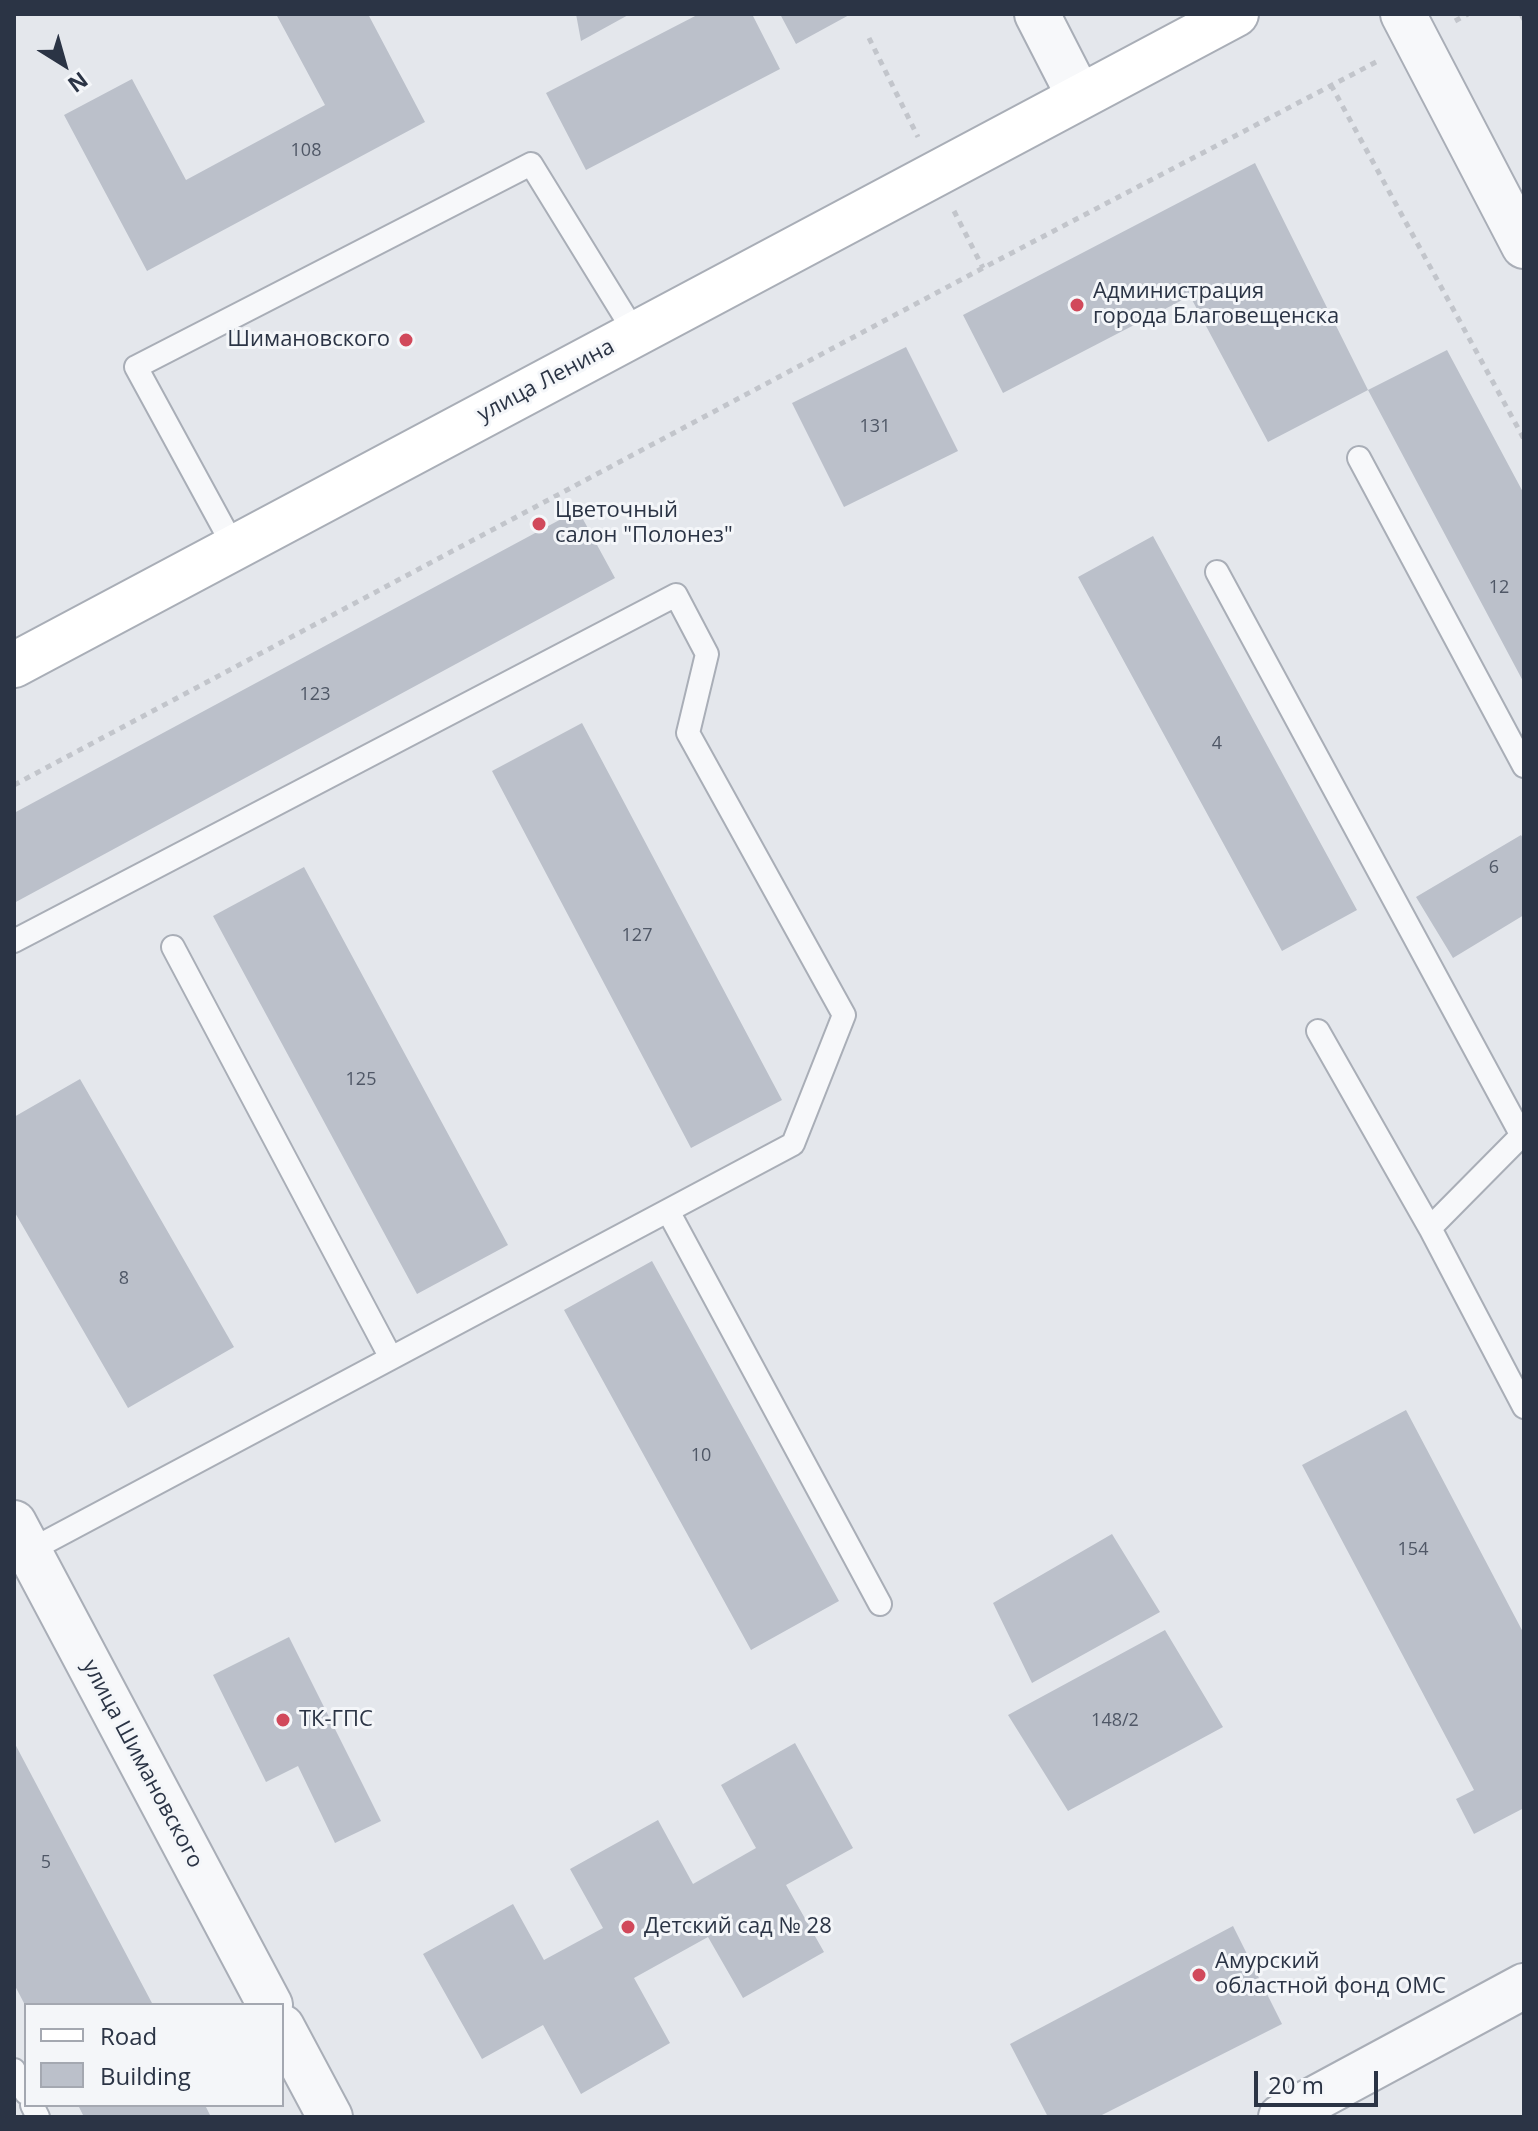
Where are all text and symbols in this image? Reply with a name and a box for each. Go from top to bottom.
north arrow [24,24,104,104]
text: N [62,66,95,101]
house number: 108 [291,140,321,162]
place label: Администрация города Благовещенска [1093,279,1339,330]
marker: Администрация города Благовещенска [1068,296,1086,314]
place label: Шимановского [227,327,390,353]
marker: Шимановского [397,331,415,349]
street label: улица Ленина [473,334,619,428]
house number: 131 [860,416,890,438]
place label: Цветочный салон "Полонез" [555,498,733,550]
marker: Цветочный салон "Полонез" [530,515,548,533]
house number: 12 [1489,577,1509,599]
house number: 123 [300,684,330,706]
house number: 4 [1212,733,1222,755]
house number: 6 [1489,857,1499,879]
house number: 127 [622,925,652,947]
house number: 125 [346,1069,376,1091]
house number: 8 [119,1268,129,1290]
house number: 10 [691,1445,711,1467]
house number: 154 [1398,1539,1428,1561]
street label: улица Шимановского [76,1655,208,1873]
place label: ТК-ГПС [299,1707,373,1733]
house number: 148/2 [1091,1710,1139,1732]
marker: ТК-ГПС [274,1711,292,1729]
house number: 5 [41,1852,51,1874]
place label: Детский сад № 28 [644,1914,832,1940]
marker: Детский сад № 28 [619,1918,637,1936]
place label: Амурский областной фонд ОМС [1215,1949,1446,2000]
marker: Амурский областной фонд ОМС [1190,1966,1208,1984]
legend [24,2003,284,2107]
text: Road [100,2019,157,2052]
scale bar [1258,2055,1382,2105]
text: Building [100,2059,191,2092]
text: 20 m [1268,2068,1324,2101]

